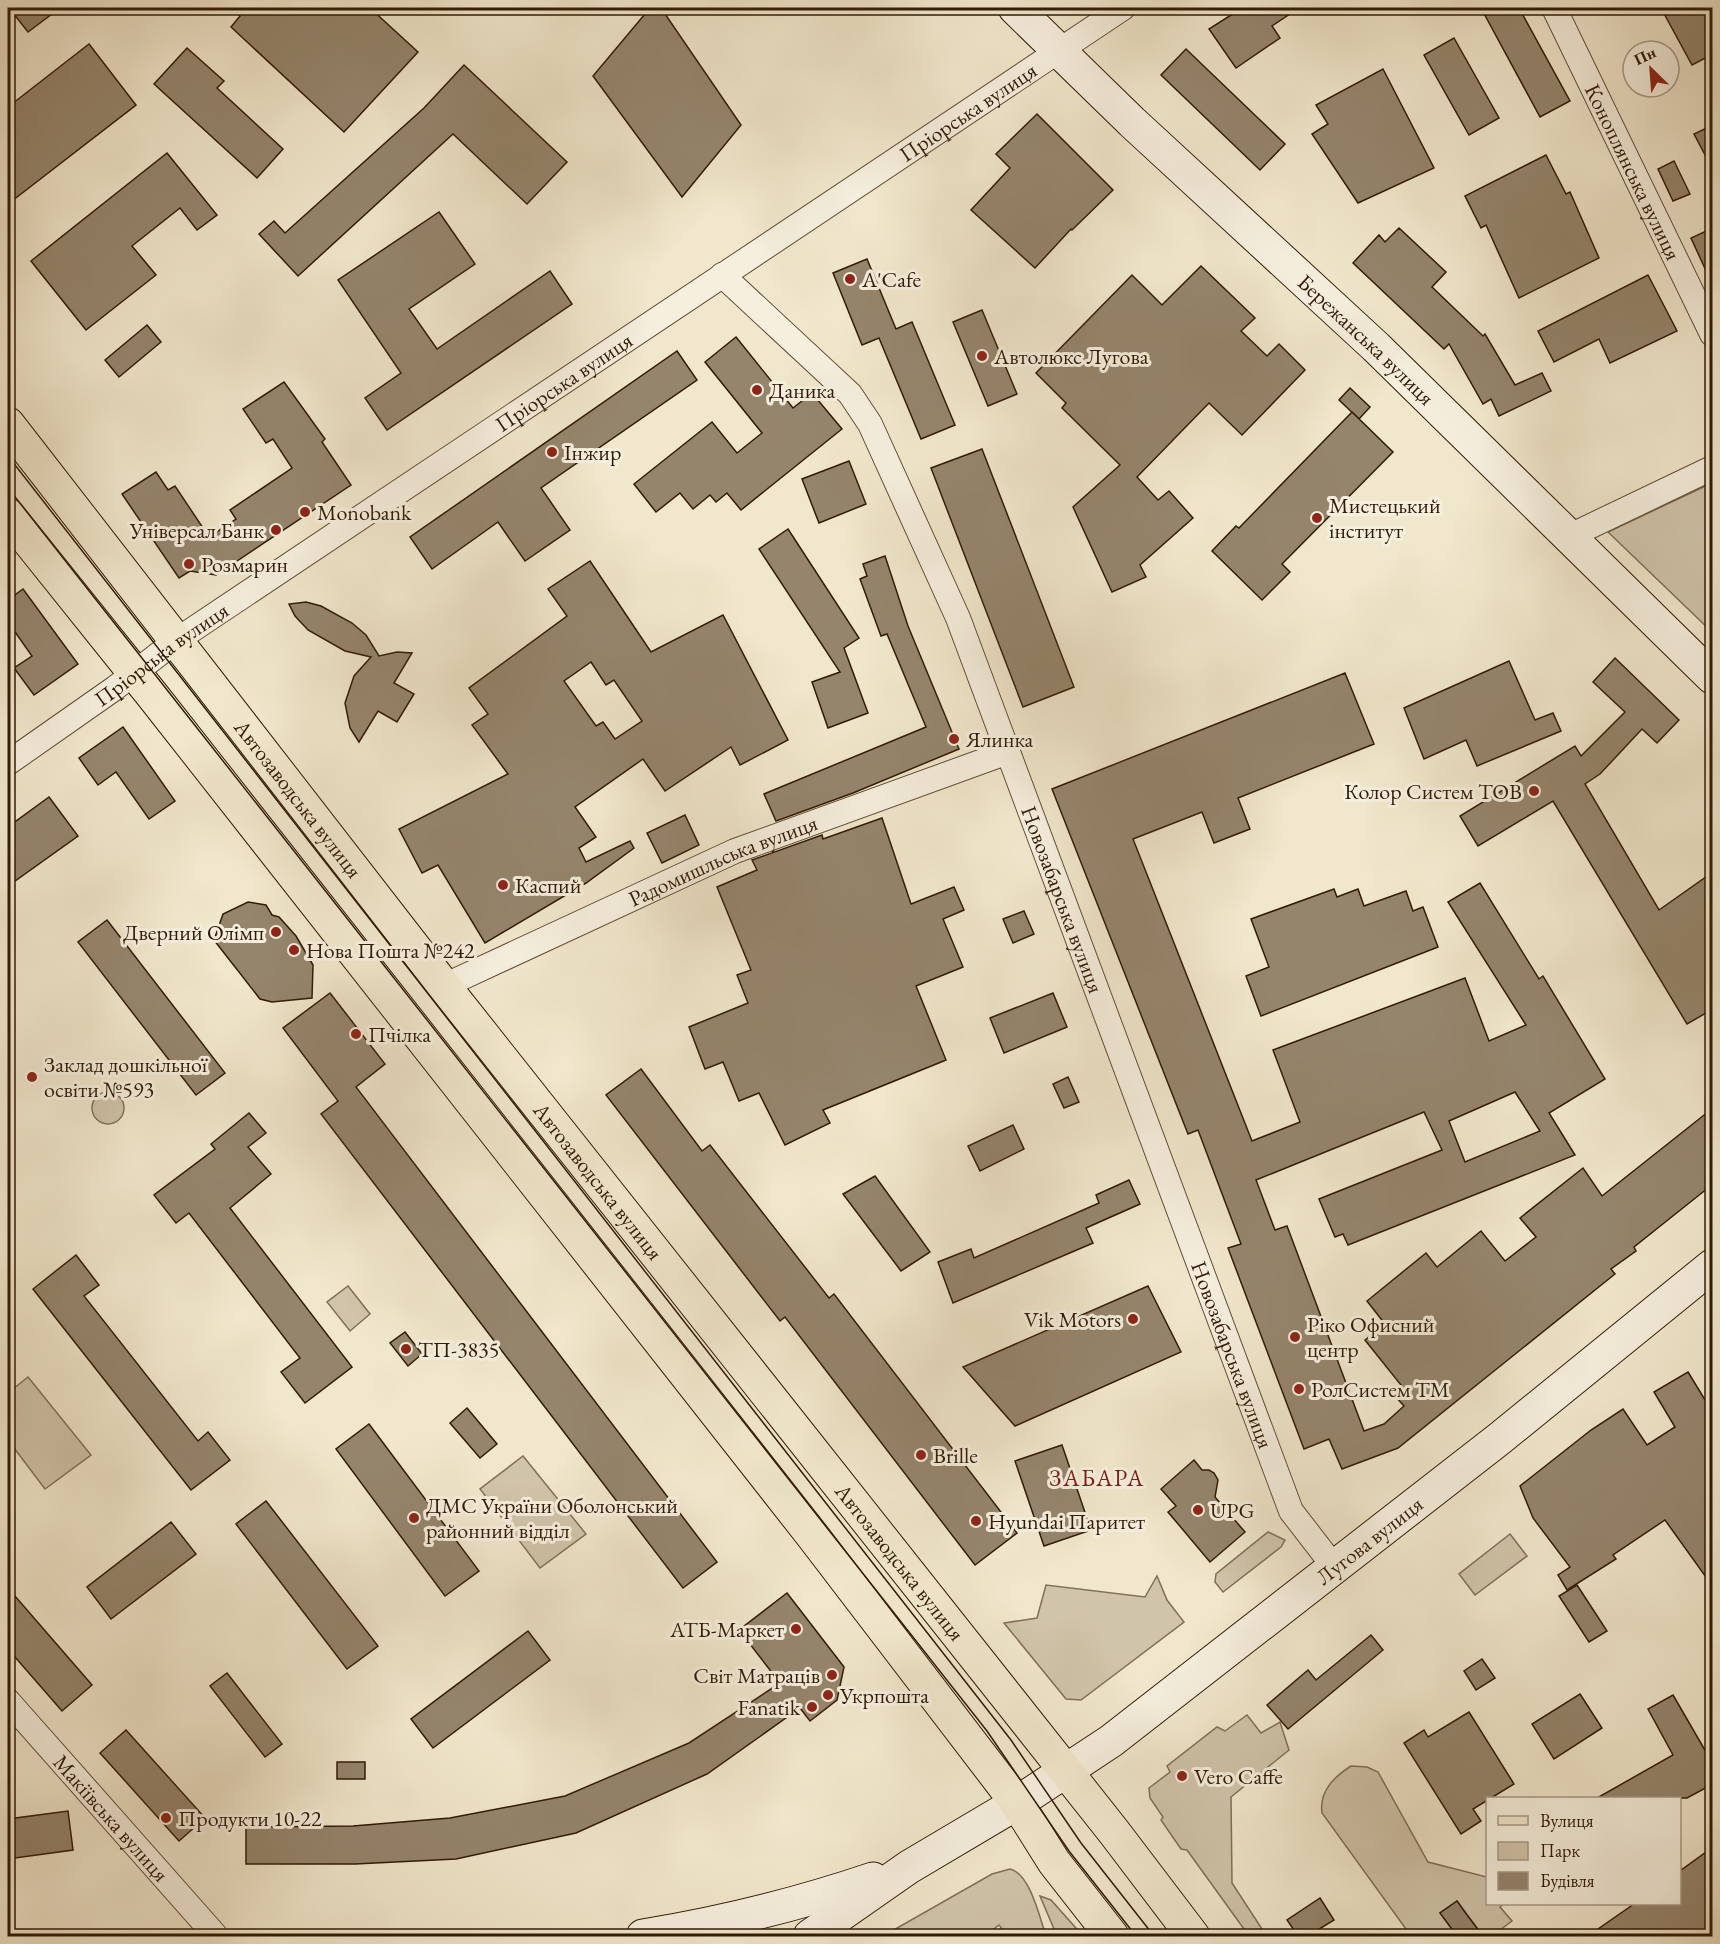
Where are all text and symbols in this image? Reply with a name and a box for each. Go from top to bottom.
north arrow [1621,39,1681,99]
text: Пн [1631,42,1659,70]
street label: Пріорська вулиця [894,56,1042,168]
street label: Коноплянська вулиця [1578,79,1688,265]
place label: A'Cafe [861,265,921,294]
street label: Бережанська вулиця [1291,268,1441,412]
marker: A'Cafe [843,272,857,286]
street label: Пріорська вулиця [490,326,638,438]
place label: Автолюкс Лугова [993,342,1149,371]
marker: Автолюкс Лугова [975,349,989,363]
place label: Даника [769,376,836,405]
marker: Даника [750,383,764,397]
place label: Інжир [564,438,621,467]
marker: Інжир [545,445,559,459]
place label: Мистецький інститут [1329,491,1441,545]
place label: Monobank [317,498,412,527]
marker: Monobank [298,505,312,519]
marker: Мистецький інститут [1310,511,1324,525]
place label: Універсал Банк [129,516,264,545]
marker: Універсал Банк [269,523,283,537]
place label: Розмарин [201,550,288,579]
marker: Розмарин [182,557,196,571]
street label: Пріорська вулиця [89,596,234,713]
street label: Автозаводська вулиця [227,713,369,884]
place label: Ялинка [965,725,1034,754]
marker: Ялинка [947,732,961,746]
place label: Колор Систем ТОВ [1344,777,1522,806]
marker: Колор Систем ТОВ [1527,784,1541,798]
street label: Новозабарська вулиця [1014,802,1111,997]
street label: Радомишльська вулиця [624,808,822,913]
place label: Каспий [515,871,582,900]
marker: Каспий [496,878,510,892]
place label: Дверний Олімп [123,918,264,947]
marker: Дверний Олімп [269,925,283,939]
place label: Нова Пошта №242 [306,936,475,965]
marker: Нова Пошта №242 [287,943,301,957]
place label: Пчілка [368,1020,431,1049]
marker: Пчілка [349,1027,363,1041]
place label: Заклад дошкільної освіти №593 [44,1050,208,1104]
marker: Заклад дошкільної освіти №593 [25,1070,39,1084]
street label: Автозаводська вулиця [526,1096,669,1266]
street label: Новозабарська вулиця [1184,1257,1280,1453]
place label: Vik Motors [1024,1305,1121,1334]
place label: Ріко Офисний центр [1307,1310,1435,1364]
marker: Vik Motors [1126,1312,1140,1326]
marker: Ріко Офисний центр [1288,1330,1302,1344]
place label: ТП-3835 [418,1335,499,1364]
marker: ТП-3835 [399,1342,413,1356]
place label: РолСистем ТМ [1311,1375,1450,1404]
marker: РолСистем ТМ [1292,1382,1306,1396]
place label: Brille [933,1441,978,1470]
marker: Brille [914,1448,928,1462]
district label: ЗАБАРА [1049,1462,1145,1493]
street label: Автозаводська вулиця [828,1477,971,1647]
street label: Лугова вулиця [1310,1490,1429,1591]
place label: ДМС України Оболонський районний відділ [426,1491,678,1545]
place label: UPG [1210,1496,1254,1525]
marker: UPG [1191,1503,1205,1517]
place label: Hyundai Паритет [988,1507,1145,1536]
marker: ДМС України Оболонський районний відділ [407,1511,421,1525]
marker: Hyundai Паритет [969,1514,983,1528]
place label: АТБ-Маркет [669,1615,784,1644]
marker: АТБ-Маркет [789,1622,803,1636]
place label: Світ Матраців [693,1661,820,1690]
marker: Світ Матраців [825,1668,839,1682]
place label: Укрпошта [839,1681,929,1710]
marker: Укрпошта [821,1688,835,1702]
place label: Fanatik [738,1693,801,1722]
marker: Fanatik [805,1700,819,1714]
street label: Макіївська вулиця [47,1748,175,1888]
place label: Vero Caffe [1194,1762,1283,1791]
marker: Vero Caffe [1175,1769,1189,1783]
legend [1486,1797,1681,1905]
place label: Продукти 10-22 [178,1804,322,1833]
text: Вулиця [1540,1809,1593,1832]
marker: Продукти 10-22 [159,1811,173,1825]
text: Парк [1540,1839,1580,1862]
text: Будівля [1540,1869,1595,1892]

